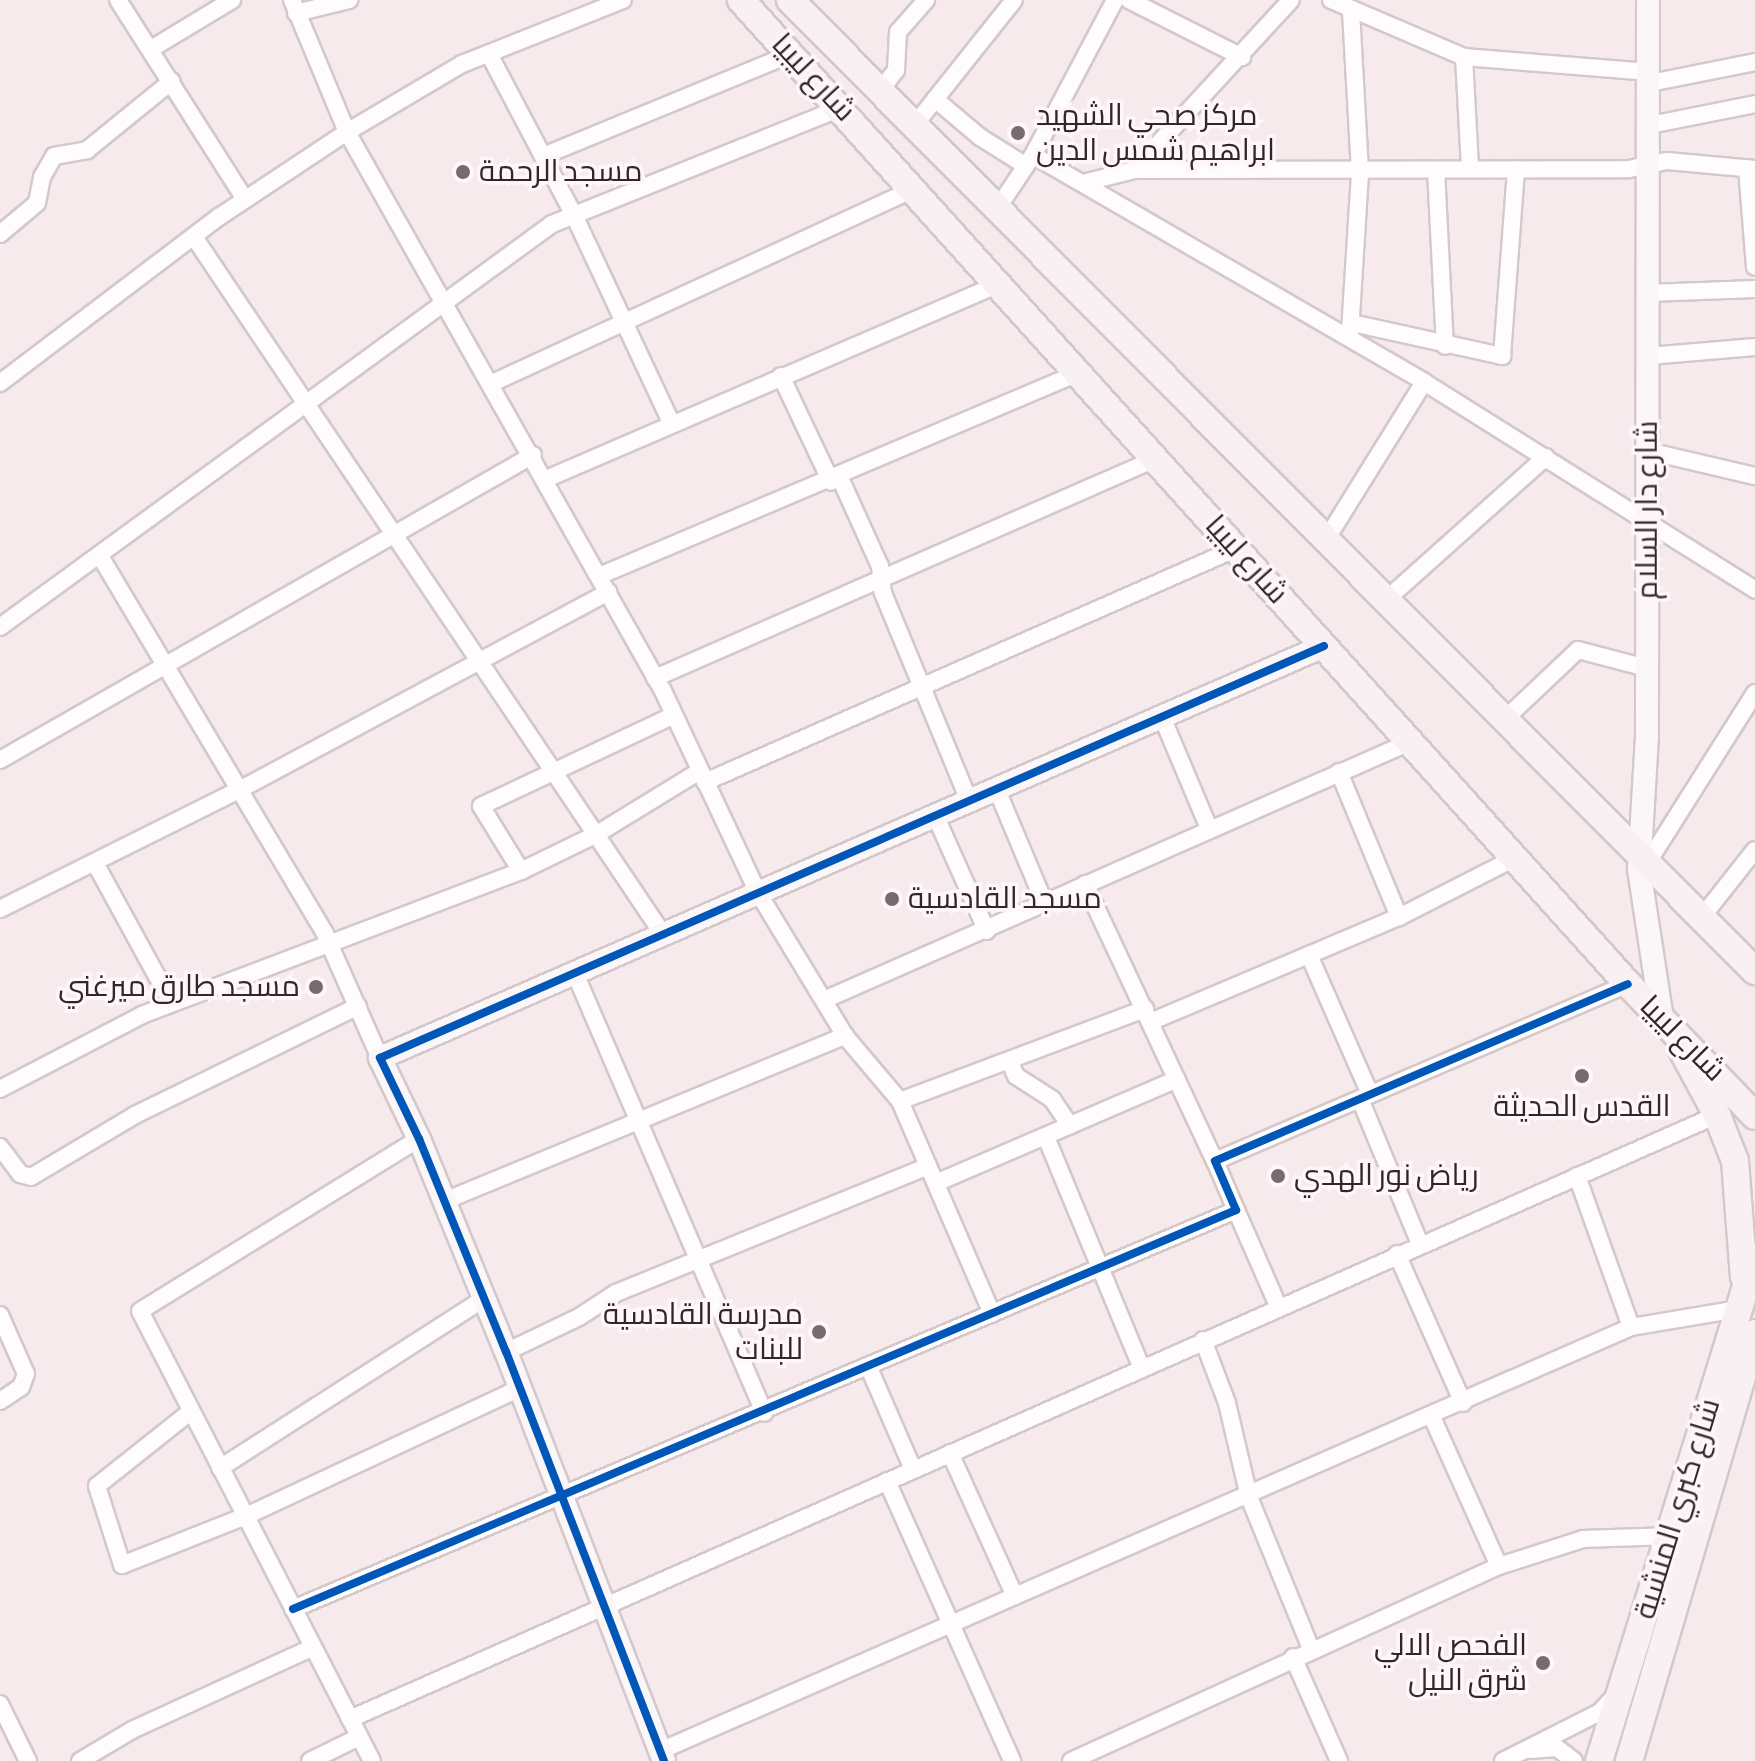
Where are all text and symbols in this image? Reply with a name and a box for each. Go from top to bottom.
street label: شارع ليبيا [764,27,862,129]
place label: مركز صحي الشهيد ابراهيم شمس الدين [1036,98,1275,168]
marker: مركز صحي الشهيد ابراهيم شمس الدين [1007,122,1029,144]
place label: مسجد الرحمة [479,154,643,190]
marker: مسجد الرحمة [454,163,472,181]
street label: شارع دار السلام [1630,420,1666,600]
street label: شارع ليبيا [1197,508,1295,612]
place label: مسجد القادسية [908,881,1102,917]
marker: مسجد القادسية [883,890,901,908]
place label: مسجد طارق ميرغني [58,969,300,1005]
marker: مسجد طارق ميرغني [307,978,325,996]
street label: شارع ليبيا [1632,989,1732,1089]
marker: القدس الحديثة [1573,1067,1591,1085]
place label: القدس الحديثة [1493,1089,1671,1125]
place label: رياض نور الهدي [1294,1158,1479,1194]
marker: رياض نور الهدي [1269,1167,1287,1185]
place label: مدرسة القادسية للبنات [603,1297,803,1368]
marker: مدرسة القادسية للبنات [810,1323,828,1341]
street label: شارع كبري المنشية [1627,1395,1729,1623]
place label: الفحص الالي شرق النيل [1374,1628,1527,1698]
marker: الفحص الالي شرق النيل [1534,1654,1552,1672]

